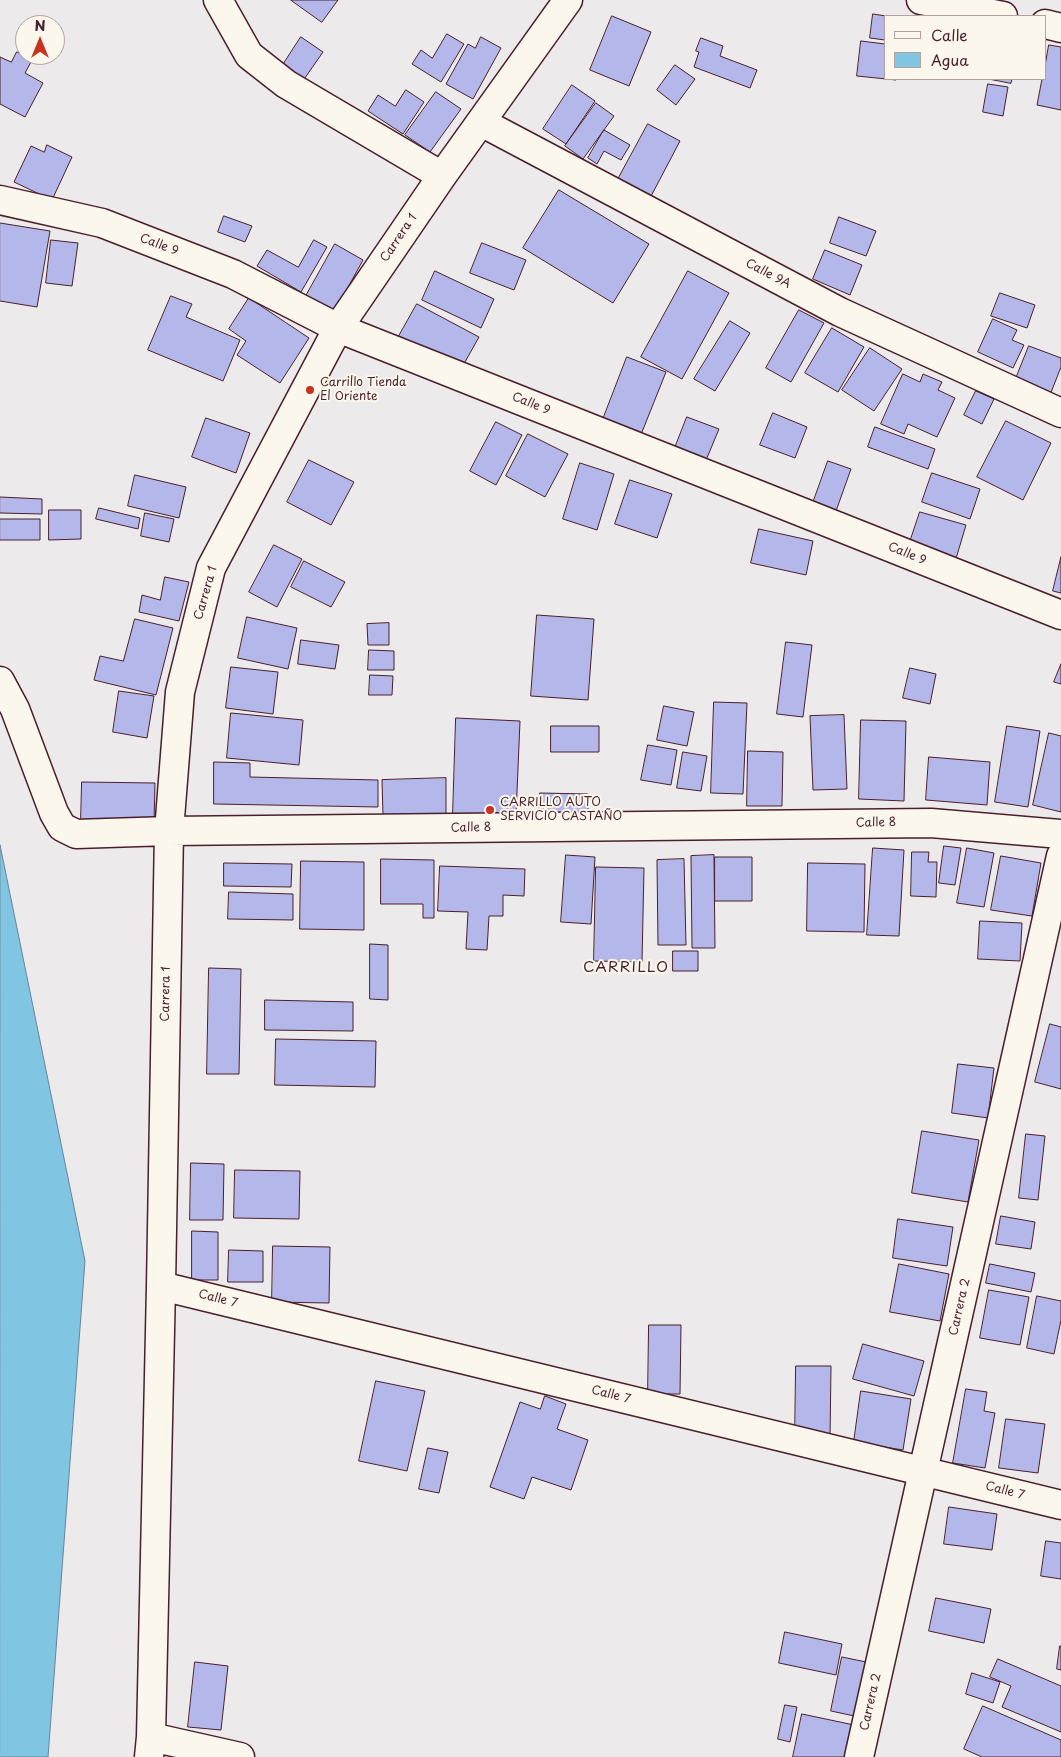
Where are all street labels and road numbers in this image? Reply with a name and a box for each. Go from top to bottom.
street label: Carrera 1 [378,211,420,265]
street label: Calle 9 [138,231,180,259]
street label: Calle 9A [743,256,793,292]
street label: Calle 9 [510,390,552,418]
street label: Calle 9 [886,540,928,568]
street label: Carrera 1 [191,564,221,622]
street label: Calle 8 [856,815,896,831]
street label: Calle 8 [451,820,491,836]
street label: Carrera 1 [158,966,174,1022]
street label: Carrera 2 [946,1277,974,1337]
street label: Calle 7 [197,1287,239,1311]
street label: Calle 7 [590,1383,632,1407]
street label: Calle 7 [984,1479,1026,1503]
street label: Carrera 2 [857,1672,885,1732]

